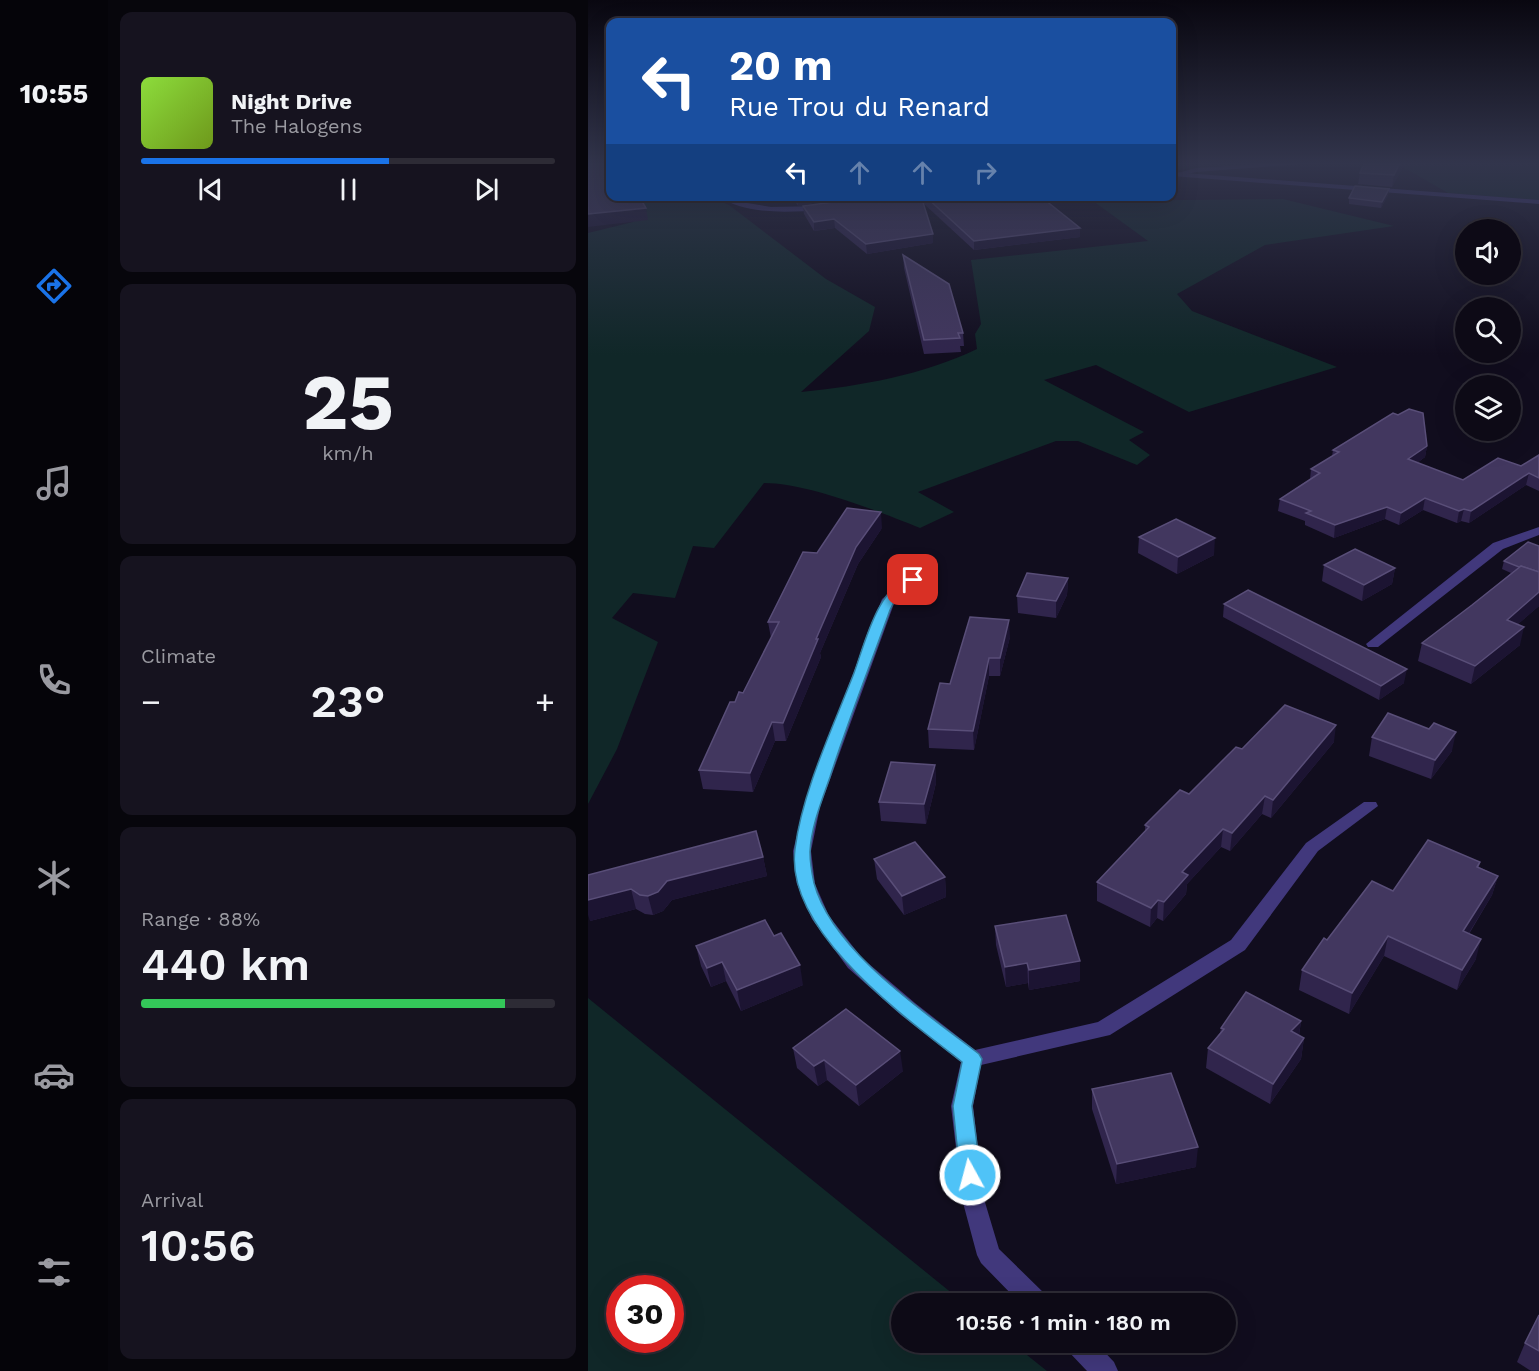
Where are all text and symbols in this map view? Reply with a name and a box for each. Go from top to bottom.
text: 20 m [729,41,833,90]
icon: left [630,42,708,120]
text: 10:55 [20,78,88,110]
text: Night Drive [231,89,352,114]
text: Rue Trou du Renard [729,91,990,123]
text: The Halogens [231,114,363,138]
icon: left [780,156,813,189]
icon: ahead [843,156,876,189]
icon: ahead [906,156,939,189]
icon: right [969,156,1002,189]
icon: previous [194,173,227,206]
icon: pause [332,173,365,206]
icon: next [470,173,503,206]
map controls [1455,219,1521,441]
button: sound [1455,219,1521,285]
icon: directions [33,265,75,307]
button: search [1455,297,1521,363]
text: 25 [302,356,394,448]
button: layers [1455,375,1521,441]
text: km/h [322,441,374,465]
icon: music [33,462,75,504]
pin [887,554,938,605]
icon: arrive [896,563,929,596]
text: Climate [141,644,216,668]
icon: phone [33,659,75,701]
text: 23° [311,675,385,728]
text: − [141,682,161,721]
text: + [535,682,555,721]
icon: climate [33,857,75,899]
text: Range · 88% [141,907,260,931]
text: 440 km [141,938,310,991]
icon: car [33,1054,75,1096]
position arrow [938,1143,1002,1207]
text: Arrival [141,1188,203,1212]
text: 10:56 [141,1219,256,1272]
icon: filters [33,1251,75,1293]
speed limit sign: 30 [606,1275,684,1353]
text: 10:56 · 1 min · 180 m [956,1310,1171,1335]

